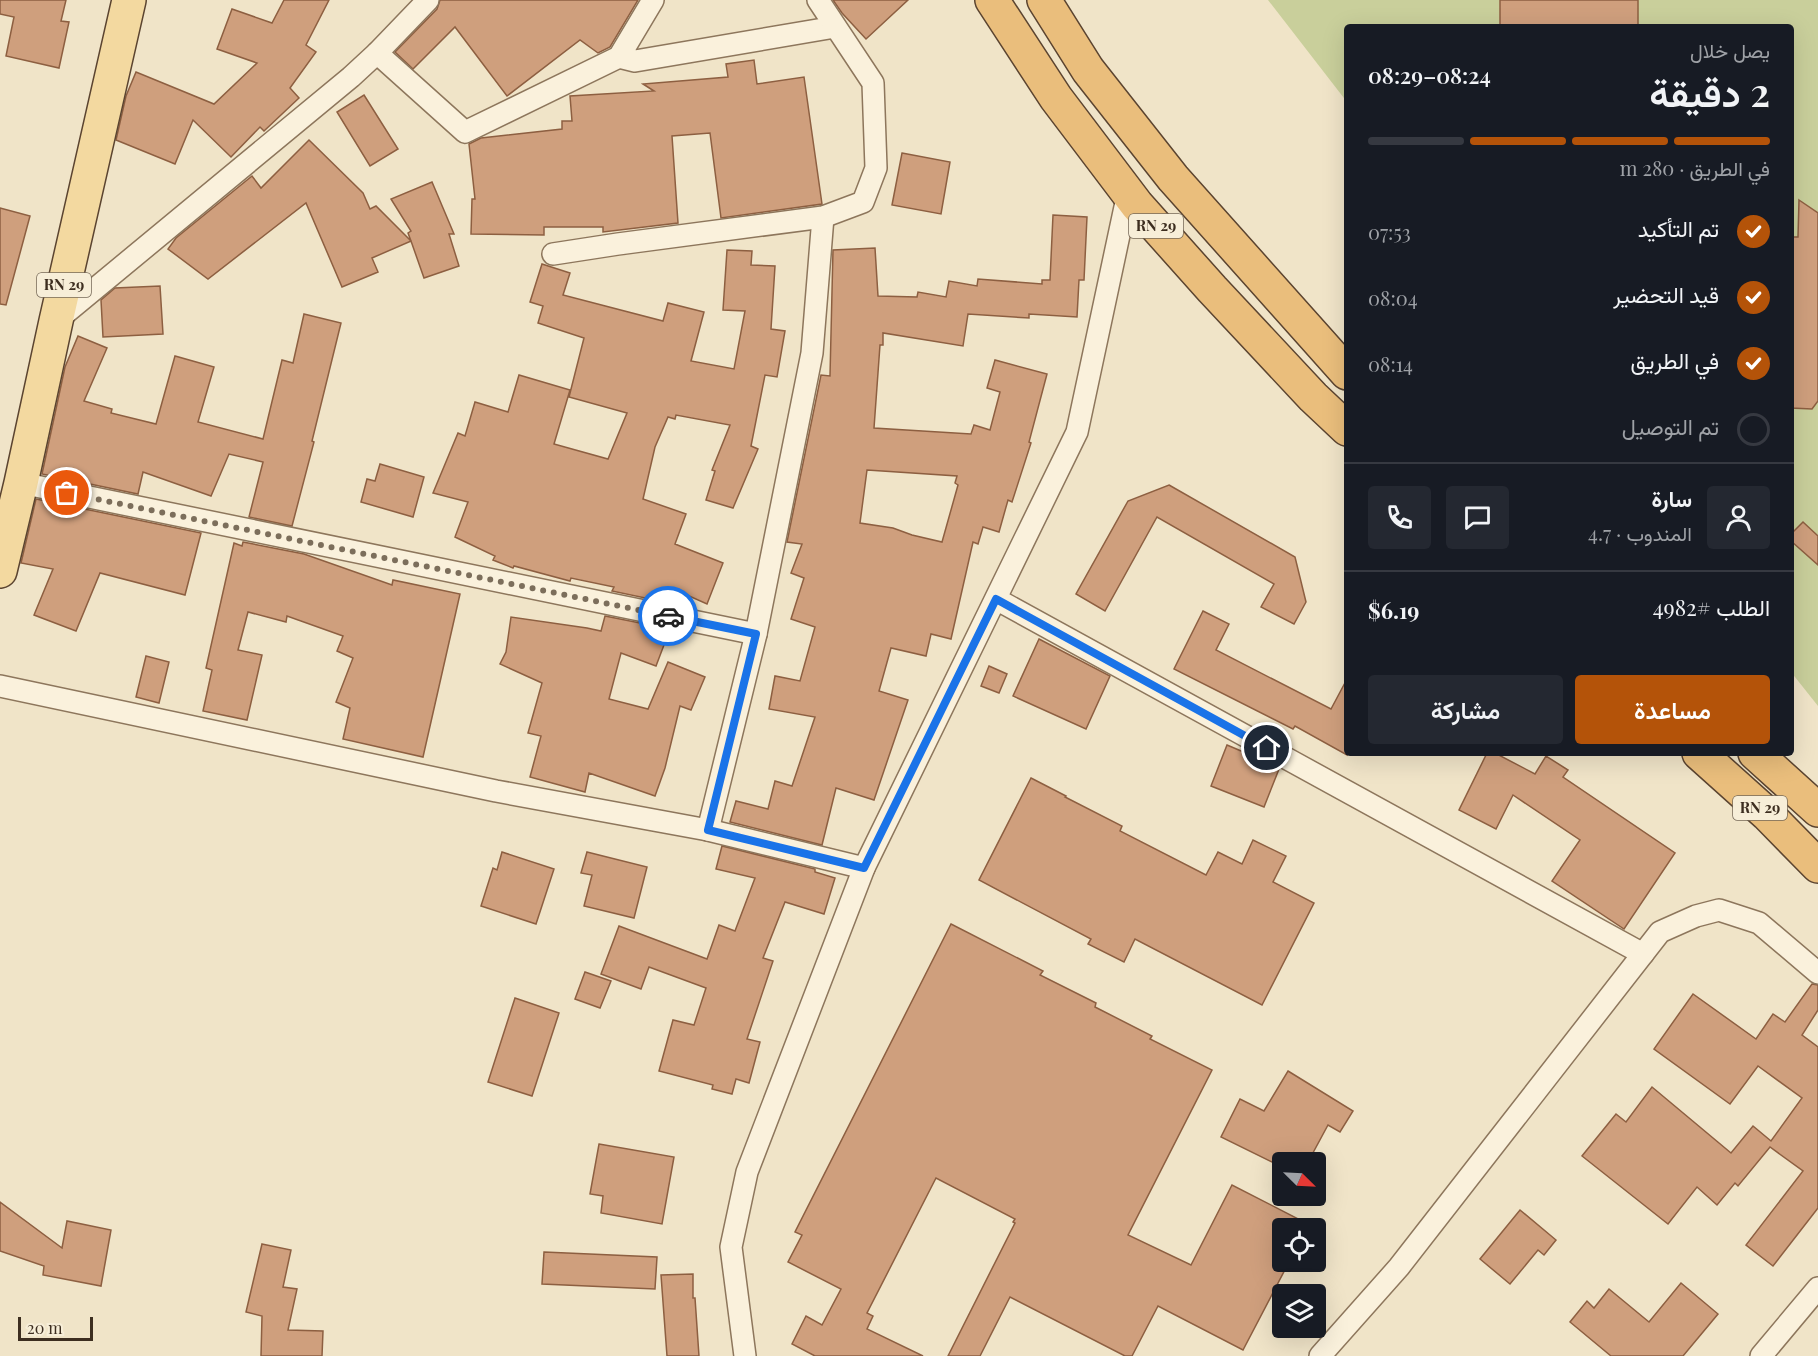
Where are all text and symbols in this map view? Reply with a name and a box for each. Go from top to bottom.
text: يصل خلال [1690,36,1770,63]
text: 08:24–08:29 [1368,60,1491,90]
text: 2 دقيقة [1649,65,1770,117]
text: في الطريق · 280 m [1620,154,1770,181]
text: تم التأكيد [1638,213,1719,243]
road number: RN 29 [1129,214,1183,238]
icon: check [1737,215,1770,248]
text: 07:53 [1368,218,1411,245]
road number: RN 29 [37,273,91,297]
text: قيد التحضير [1613,279,1719,309]
icon: check [1737,281,1770,314]
text: 08:04 [1368,284,1418,311]
text: في الطريق [1631,345,1719,375]
icon: check [1737,347,1770,380]
text: 08:14 [1368,350,1413,377]
text: تم التوصيل [1622,411,1719,441]
pin [41,467,92,518]
icon: bag [50,476,83,509]
text: سارة [1651,483,1692,513]
button: phone [1368,486,1431,549]
button: chat [1446,486,1509,549]
button: person [1707,486,1770,549]
text: المندوب · 4.7 [1588,519,1692,546]
courier [638,586,698,646]
text: الطلب #4982 [1653,592,1770,622]
text: $6.19 [1368,595,1420,625]
icon: car [652,600,685,633]
button: مشاركة [1368,675,1563,744]
button: مساعدة [1575,675,1770,744]
pin [1241,722,1292,773]
icon: home [1250,731,1283,764]
road number: RN 29 [1733,796,1787,820]
north arrow [1272,1152,1326,1206]
map controls [1272,1152,1326,1338]
button: locate [1272,1218,1326,1272]
button: layers [1272,1284,1326,1338]
scale bar [18,1314,93,1342]
text: 20 m [27,1317,62,1338]

